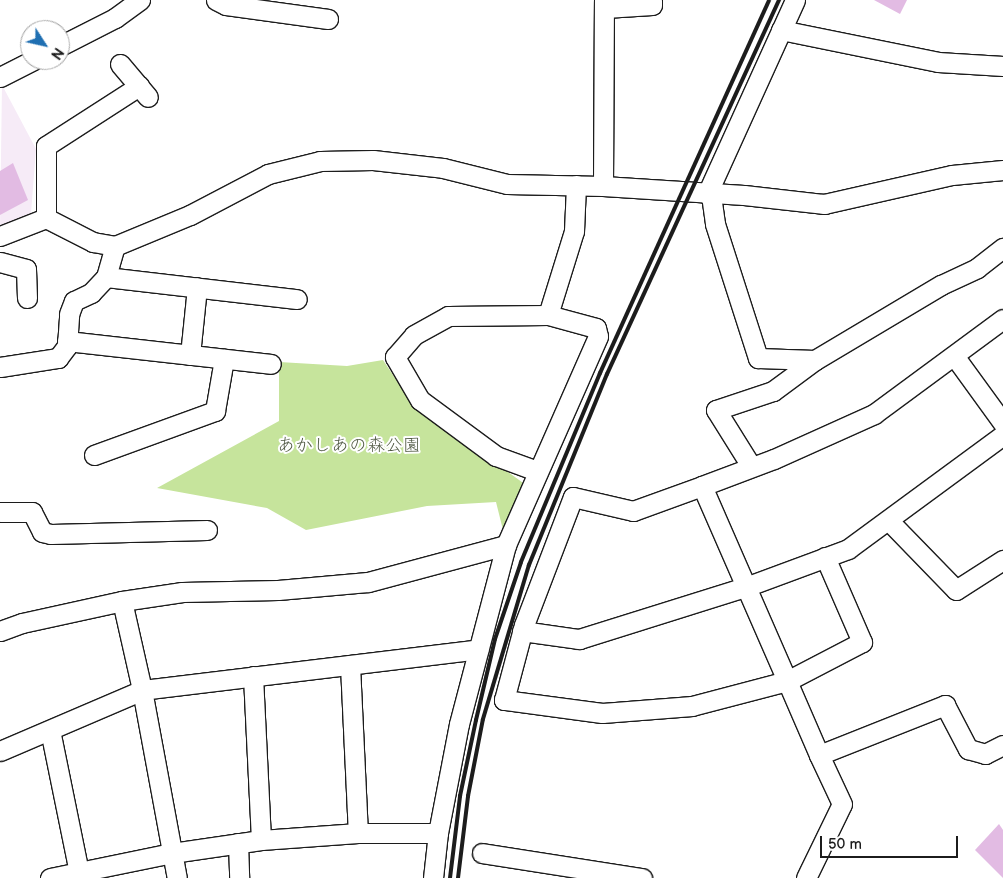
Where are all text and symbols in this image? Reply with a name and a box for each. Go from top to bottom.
north arrow [20,20,70,70]
text: N [47,44,67,62]
park label: あかしあの森公園 [277,435,421,457]
scale bar [823,826,960,858]
text: 50 m [828,835,862,854]

